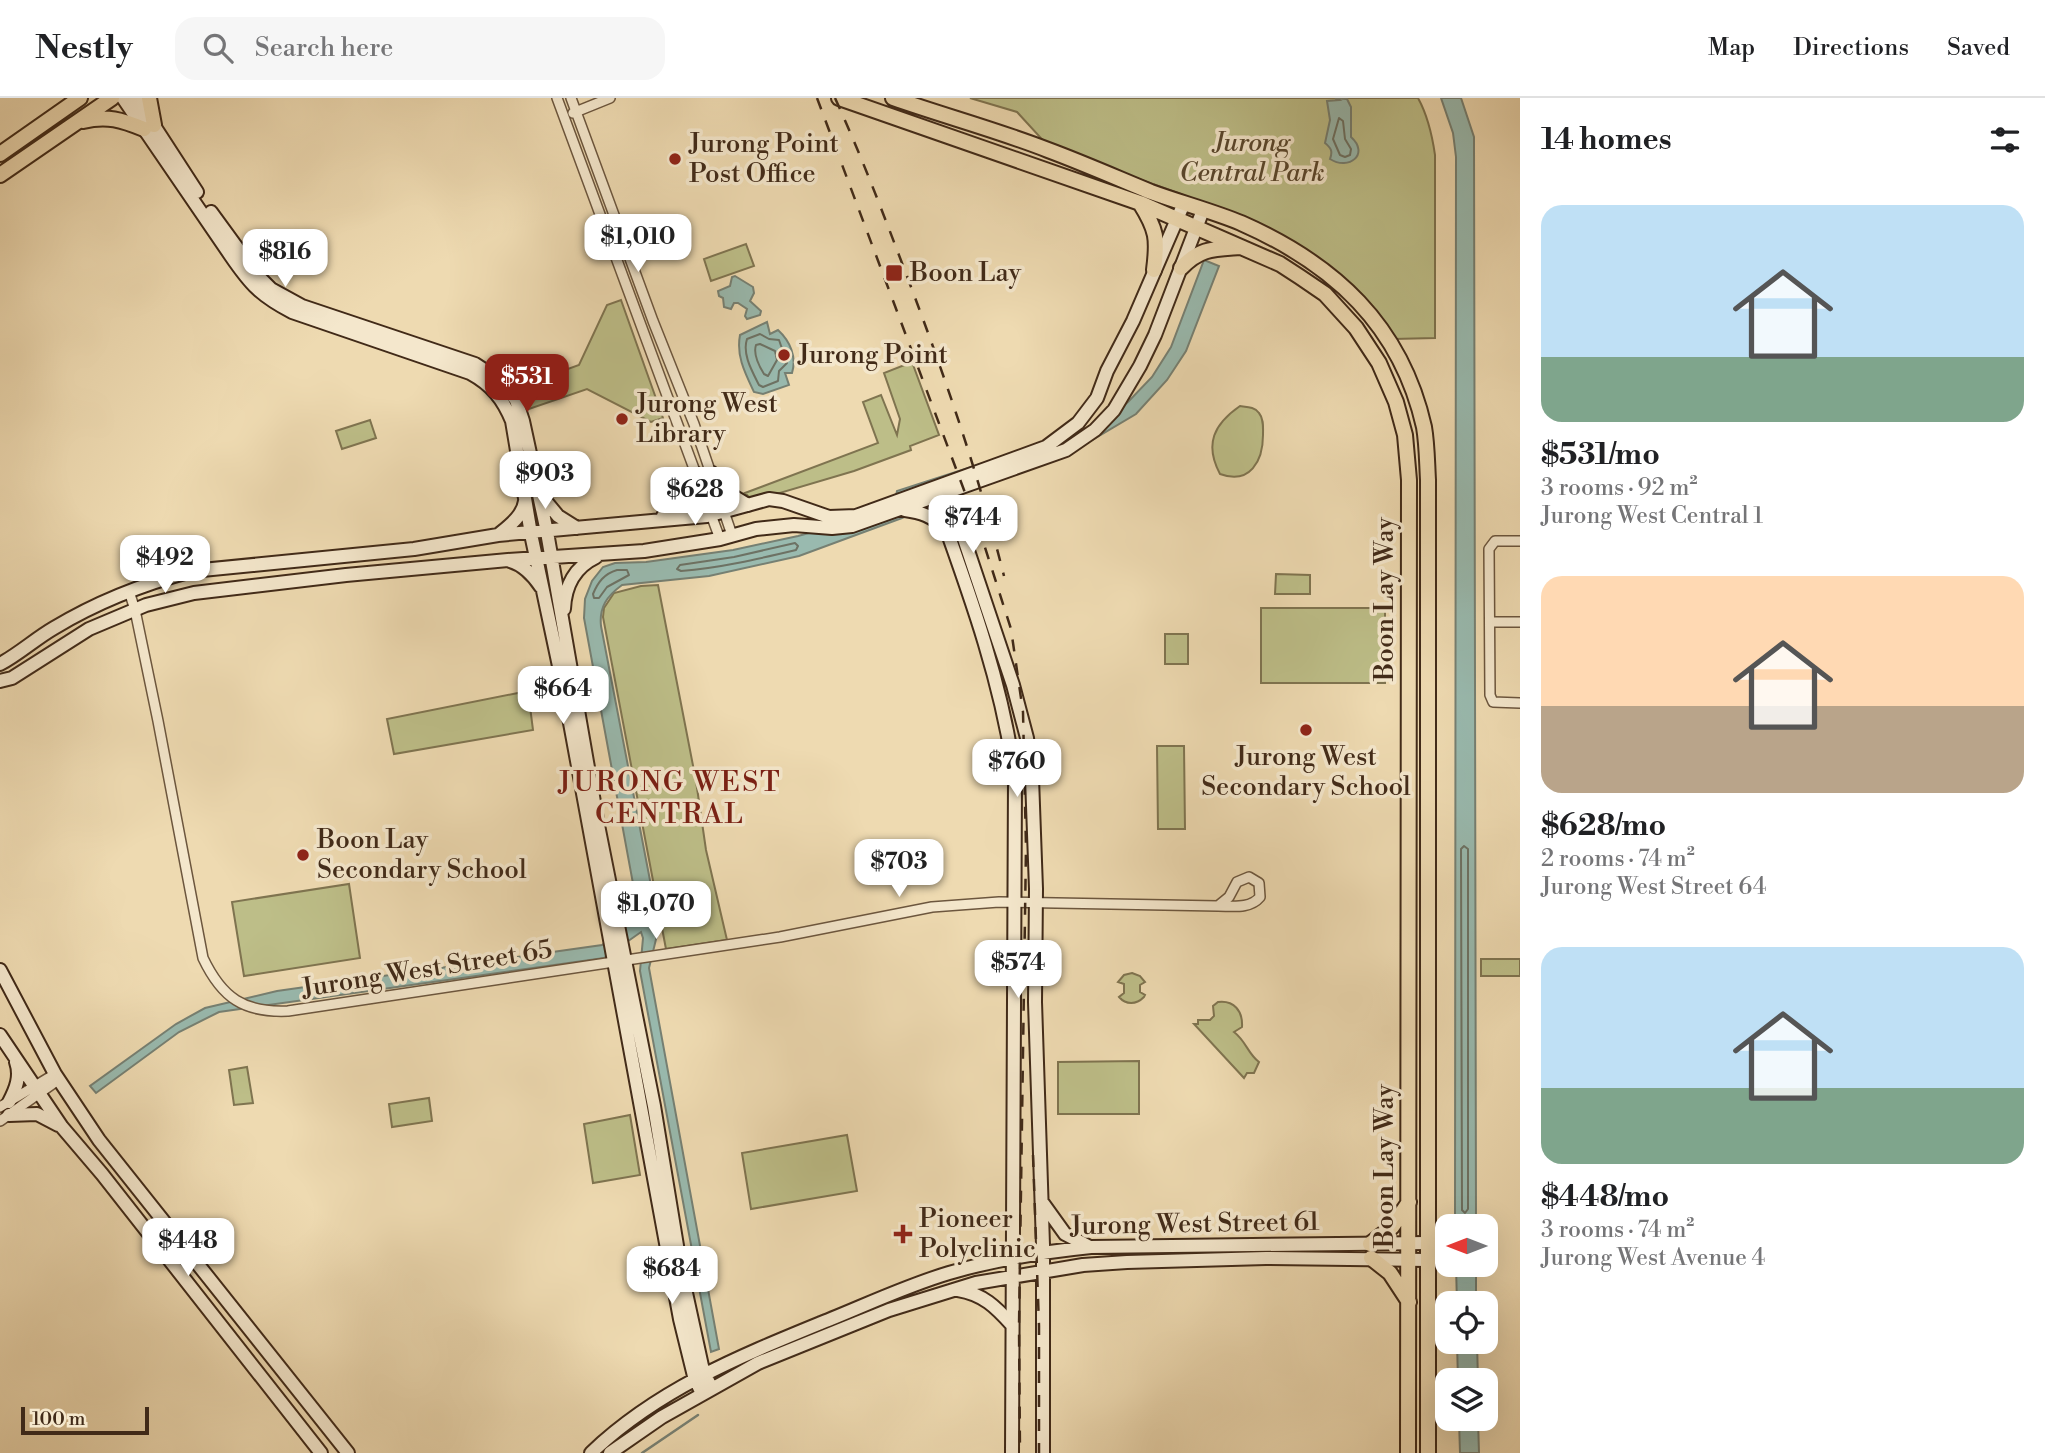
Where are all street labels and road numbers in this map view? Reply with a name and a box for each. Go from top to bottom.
street label: Boon Lay Way [1369,517,1401,682]
street label: Jurong West Street 65 [299,933,554,1005]
street label: Boon Lay Way [1369,1084,1401,1249]
street label: Jurong West Street 61 [1069,1206,1320,1242]

